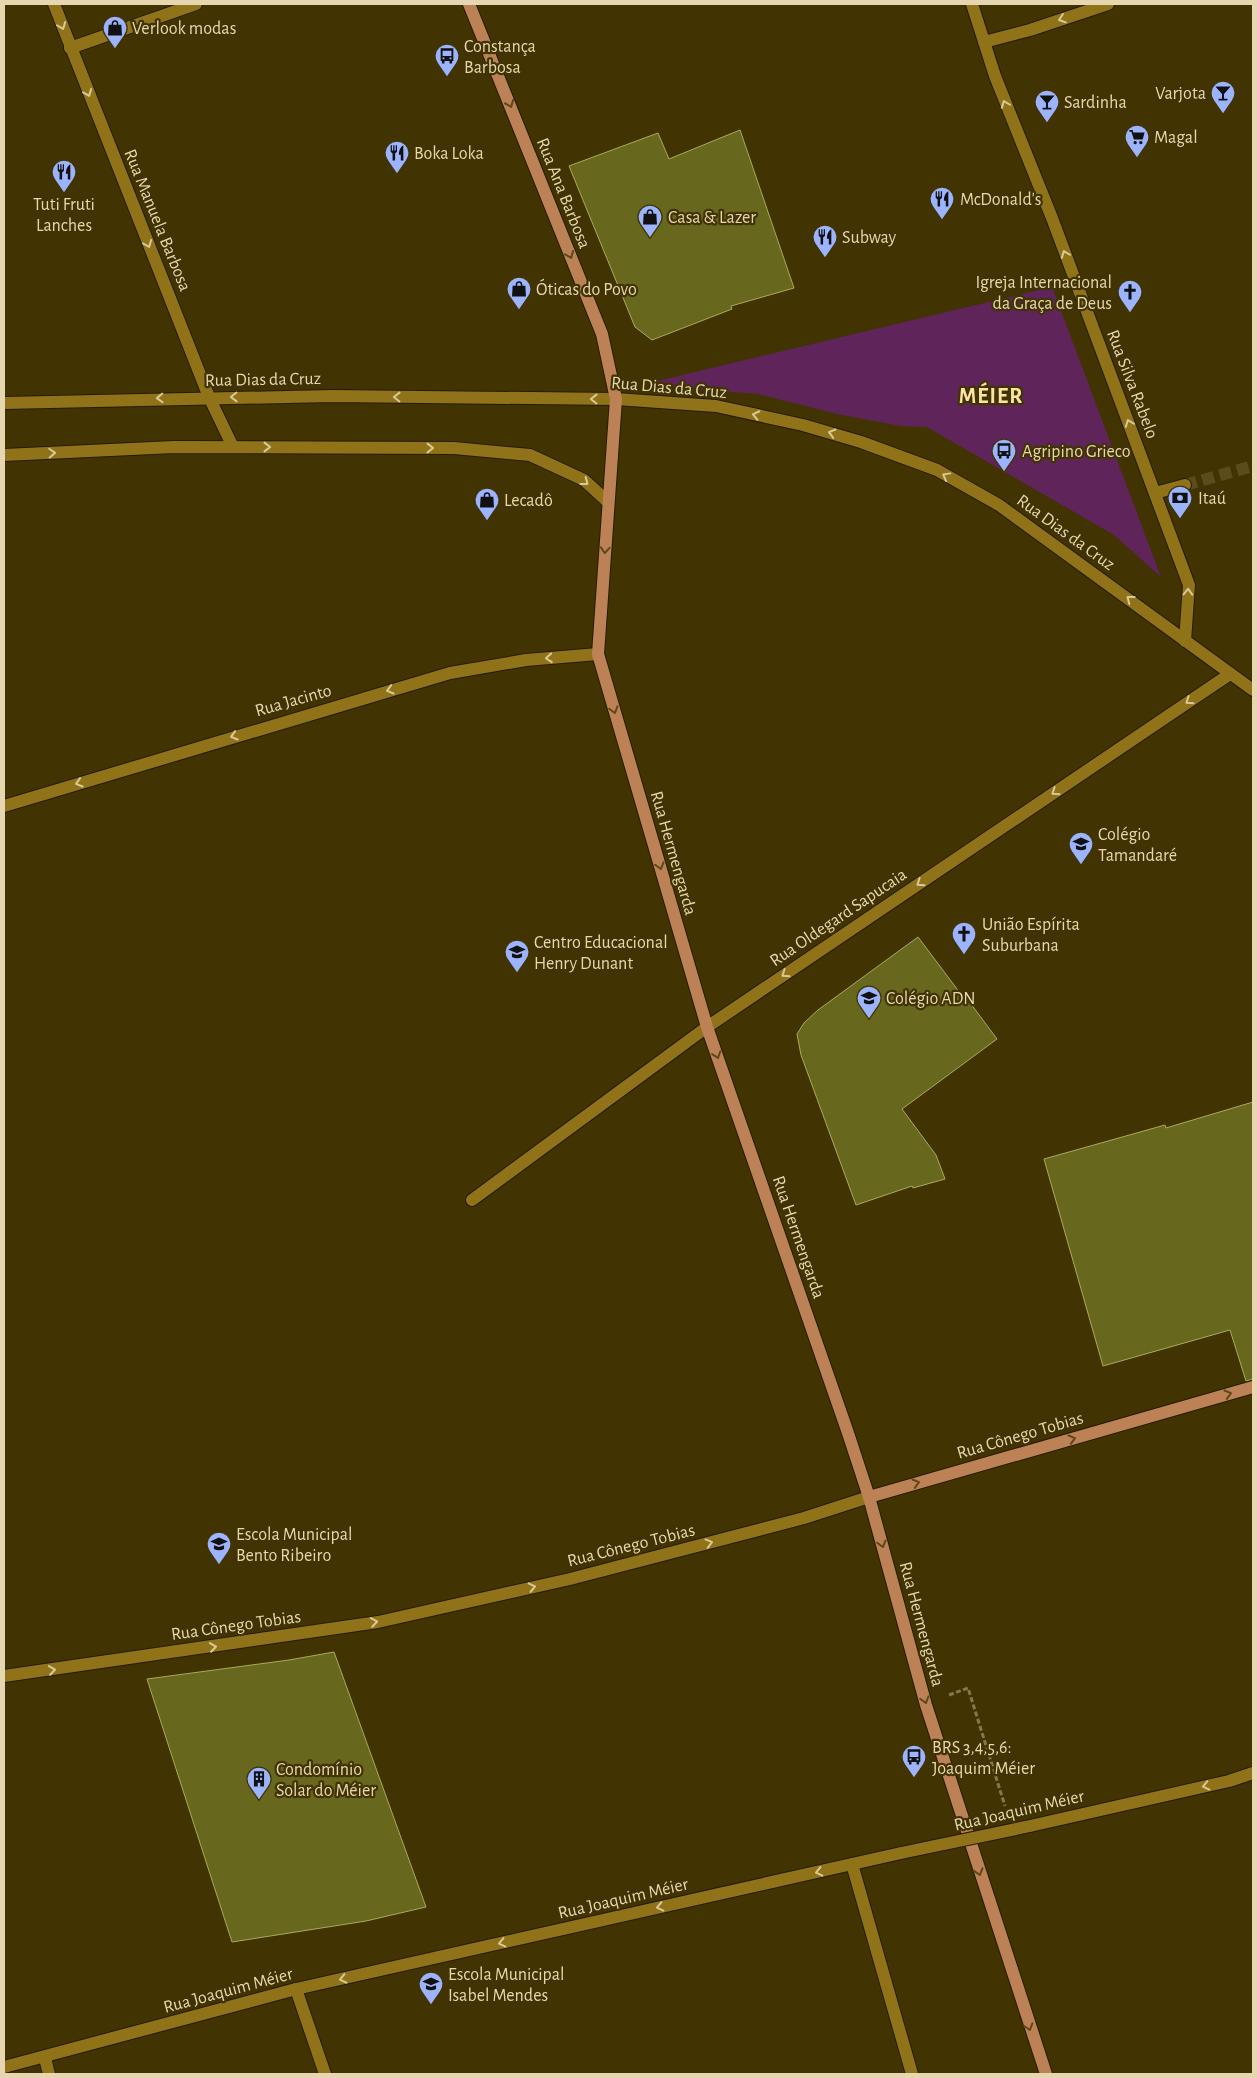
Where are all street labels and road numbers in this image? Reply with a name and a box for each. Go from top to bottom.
street label: Rua Ana Barbosa [533,135,593,251]
street label: Rua Manuela Barbosa [120,147,194,294]
street label: Rua Silva Rabelo [1103,328,1161,441]
street label: Rua Dias da Cruz [205,370,321,390]
street label: Rua Dias da Cruz [610,374,727,402]
street label: Rua Dias da Cruz [1013,491,1118,574]
street label: Rua Jacinto [253,681,334,720]
street label: Rua Hermengarda [647,789,699,917]
street label: Rua Oldegard Sapucaia [767,865,910,970]
street label: Rua Hermengarda [769,1174,827,1301]
street label: Rua Cônego Tobias [955,1409,1086,1463]
street label: Rua Cônego Tobias [566,1521,697,1571]
street label: Rua Hermengarda [896,1560,946,1689]
street label: Rua Cônego Tobias [170,1608,302,1644]
street label: Rua Joaquim Méier [952,1787,1086,1835]
street label: Rua Joaquim Méier [556,1875,690,1923]
street label: Rua Joaquim Méier [162,1965,295,2017]

